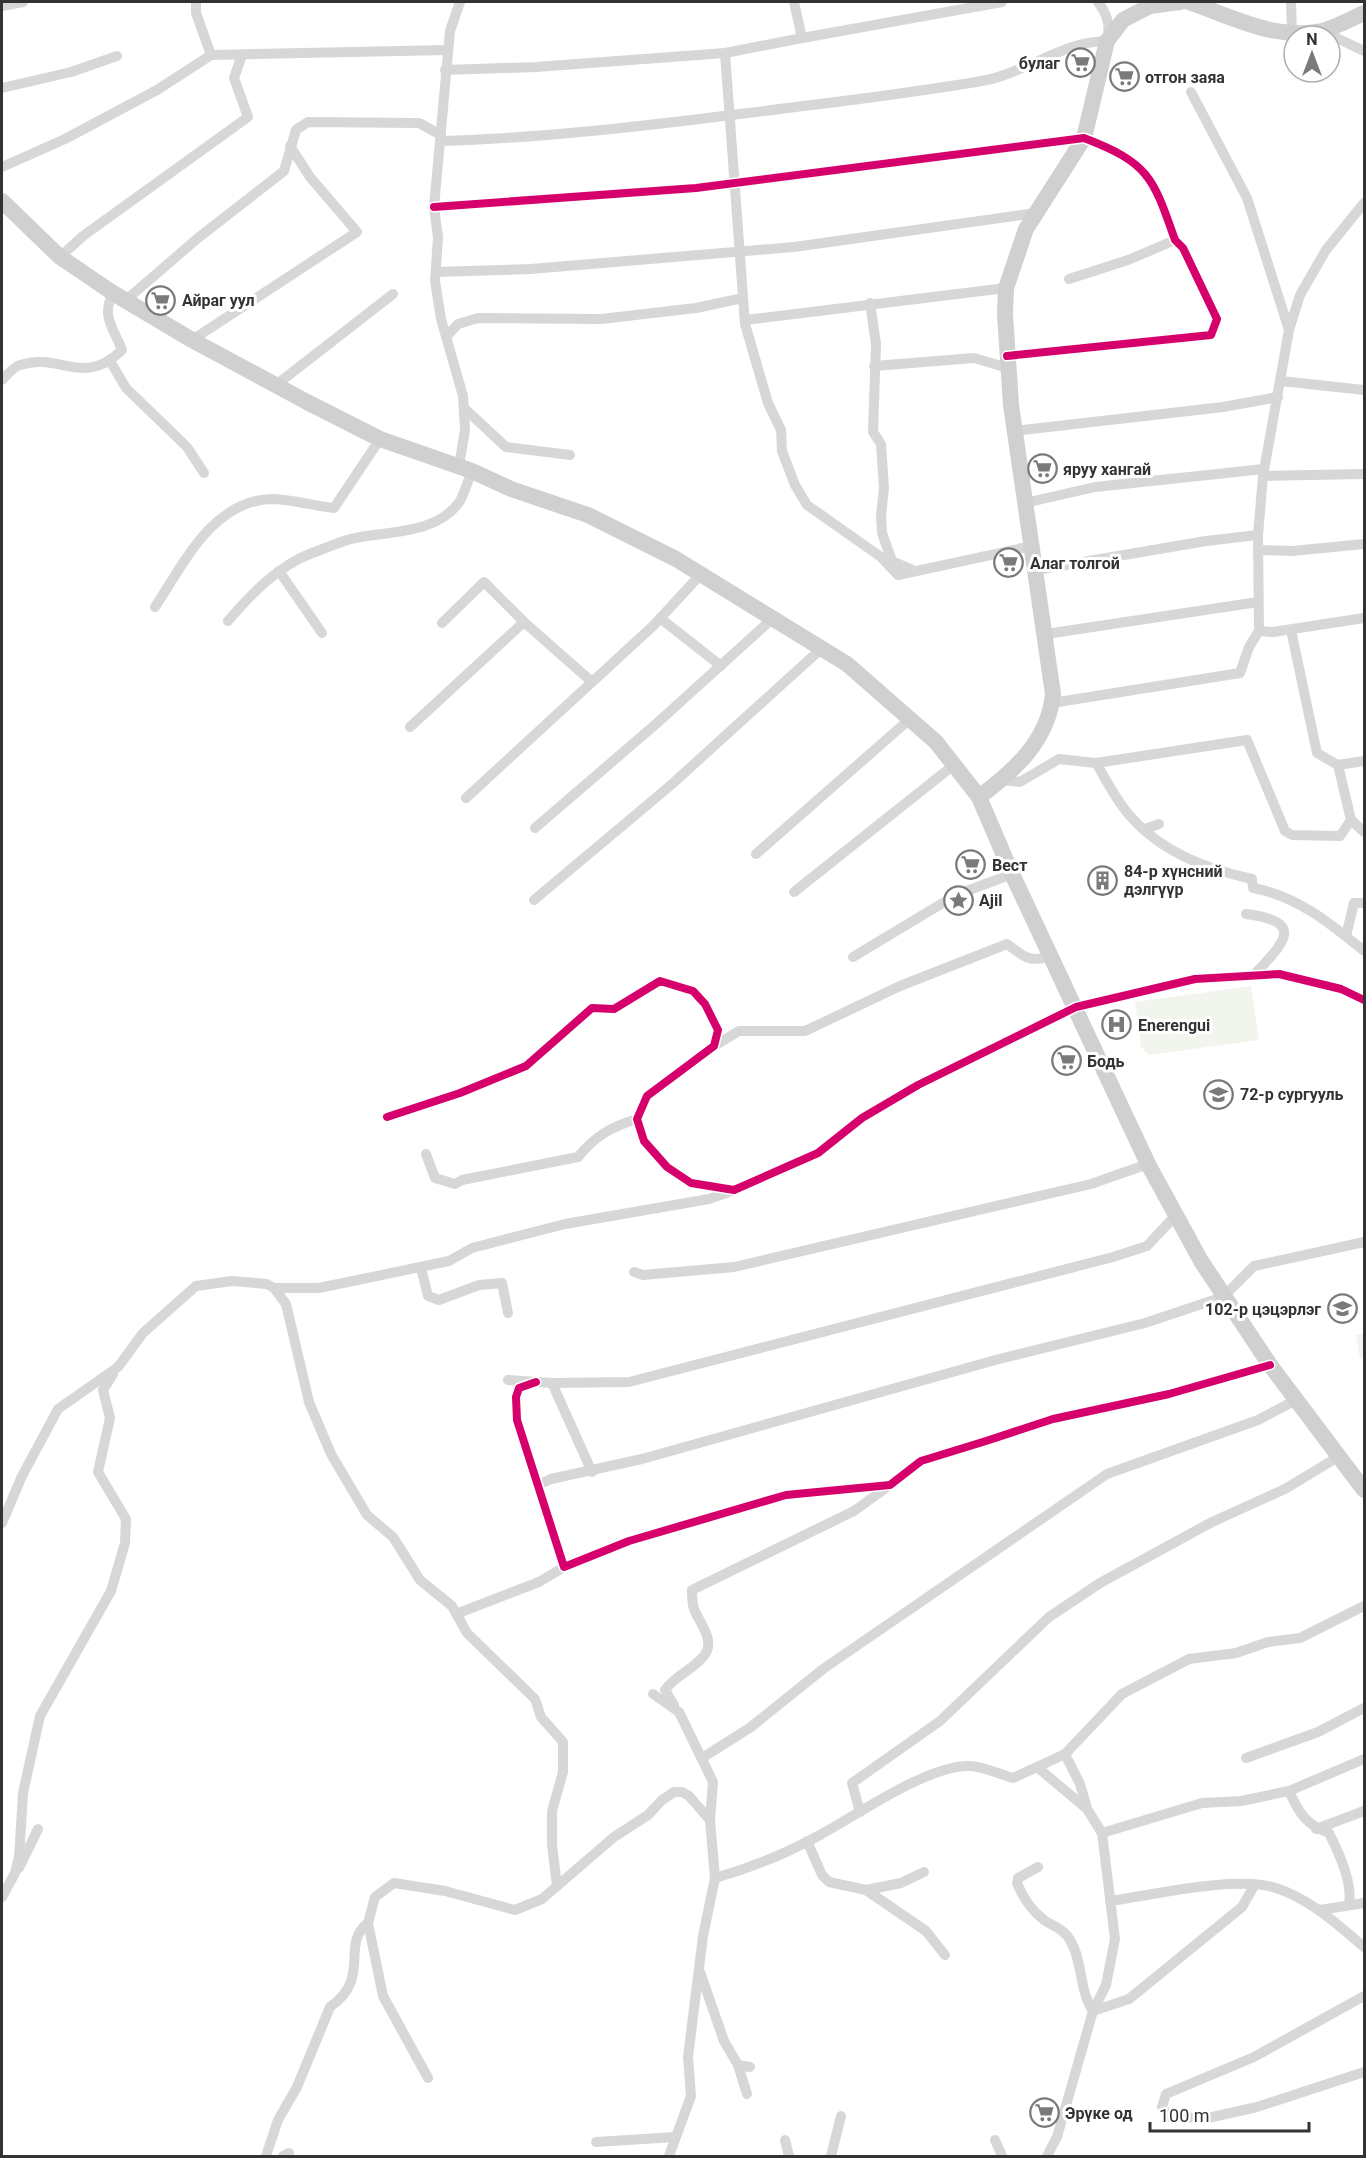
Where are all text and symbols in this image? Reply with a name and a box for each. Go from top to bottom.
north arrow [1282,24,1342,84]
text: N [1306,30,1318,49]
supermarket icon: булаг [1065,47,1097,79]
place label: булаг [1019,54,1060,73]
supermarket icon: отгон заяа [1108,61,1140,93]
place label: отгон заяа [1145,68,1225,87]
supermarket icon: Айраг уул [145,284,177,316]
place label: Айраг уул [182,291,255,310]
supermarket icon: яруу хангай [1026,453,1058,485]
place label: яруу хангай [1063,460,1151,479]
supermarket icon: Алаг толгой [993,547,1025,579]
place label: Алаг толгой [1030,554,1120,573]
supermarket icon: Вест [955,849,987,881]
place label: Вест [992,856,1027,875]
place label: 84-р хүнсний дэлгүүр [1124,862,1223,899]
building icon: 84-р хүнсний дэлгүүр [1087,864,1119,896]
place icon: Ajil [942,884,974,916]
place label: Ajil [979,891,1002,910]
hospital icon: Enerengui [1101,1009,1133,1041]
place label: Enerengui [1138,1016,1210,1035]
supermarket icon: Бодь [1050,1045,1082,1077]
place label: Бодь [1087,1052,1124,1071]
school or university icon: 72-р сургууль [1203,1078,1235,1110]
place label: 72-р сургууль [1240,1085,1344,1104]
school or university icon: 102-р цэцэрлэг [1326,1293,1358,1325]
place label: 102-р цэцэрлэг [1205,1300,1321,1319]
scale bar [1150,2095,1309,2133]
supermarket icon: Эрүке од [1028,2097,1060,2129]
place label: Эрүке од [1065,2104,1133,2123]
text: 100 m [1159,2105,1210,2126]

